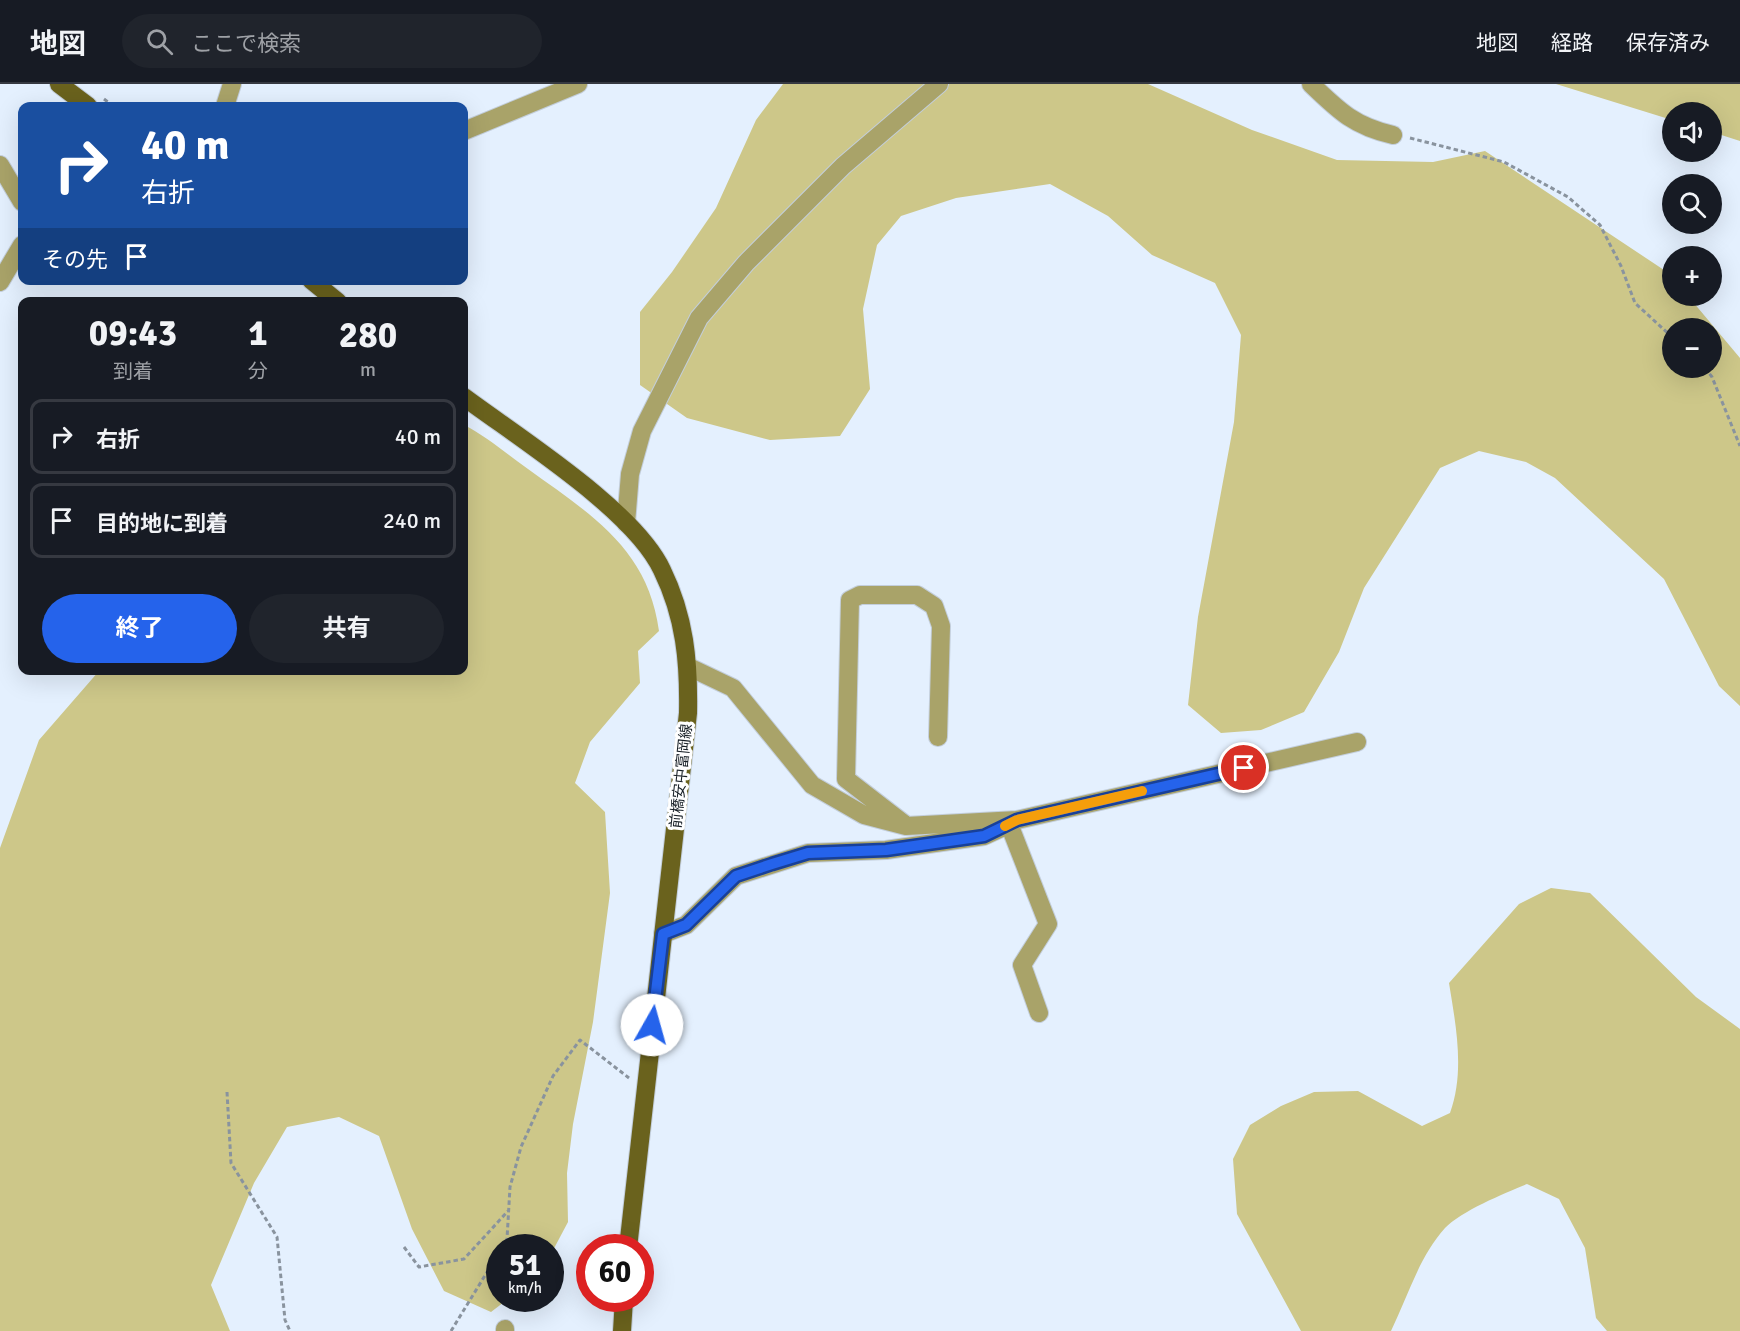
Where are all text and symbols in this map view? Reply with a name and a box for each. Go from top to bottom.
search box [122,14,542,68]
icon: search [143,25,176,58]
text: 地図 [30,27,86,61]
text: ここで検索 [191,30,301,57]
text: 地図 [1476,30,1518,56]
text: 経路 [1551,30,1593,56]
text: 保存済み [1626,30,1710,56]
map controls [1662,102,1722,378]
button: sound [1662,102,1722,162]
text: 40 m [141,120,230,171]
icon: right [42,126,120,204]
button: search [1662,174,1722,234]
text: 右折 [141,177,195,210]
icon: arrive [120,240,153,273]
text: その先 [42,246,108,273]
button: + [1662,246,1722,306]
text: 09:43 [89,311,177,356]
text: 1 [248,311,268,356]
text: 280 [339,313,397,358]
button: − [1662,318,1722,378]
text: m [360,357,376,382]
text: 到着 [113,359,153,384]
text: 分 [248,359,268,384]
icon: right [45,420,78,453]
text: 40 m [395,423,441,450]
text: 右折 [96,426,140,453]
icon: arrive [45,504,78,537]
text: 240 m [383,507,441,534]
text: 目的地に到着 [96,510,228,537]
button: 終了 [42,594,237,663]
button: 共有 [249,594,444,663]
street label: 前橋安中富岡線 [667,723,695,829]
pin [1218,742,1269,793]
icon: arrive [1227,751,1260,784]
position arrow [620,993,684,1057]
speed limit sign: 60 [576,1234,654,1312]
text: 51 [509,1247,541,1284]
text: km/h [508,1279,542,1297]

